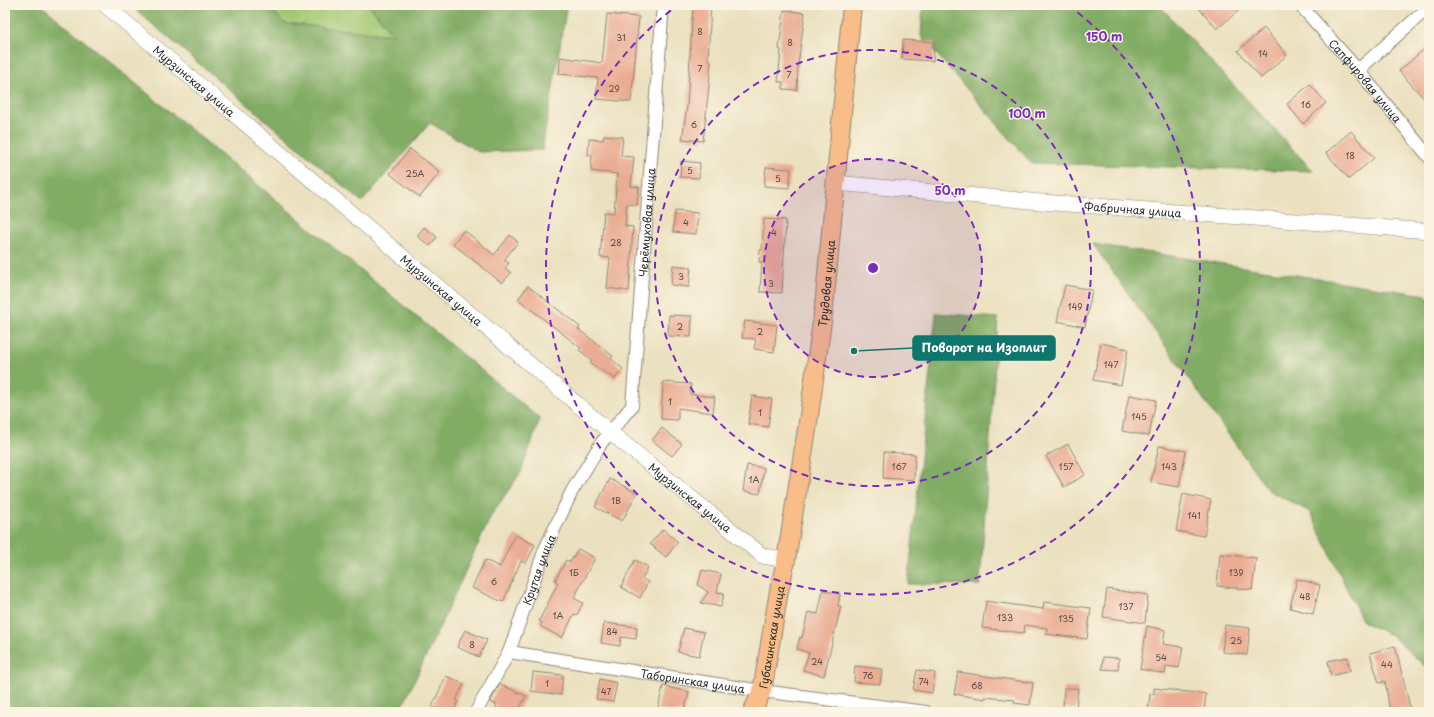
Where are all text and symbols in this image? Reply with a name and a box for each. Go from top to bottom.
house number: 8 [697,24,703,38]
text: 150 m [1086,27,1122,45]
house number: 31 [616,30,626,44]
house number: 8 [787,35,793,49]
street label: Сапфировая улица [1325,35,1406,126]
street label: Мурзинская улица [150,41,239,120]
house number: 14 [1258,46,1268,60]
house number: 7 [697,61,703,75]
house number: 7 [786,67,792,81]
house number: 29 [608,81,620,95]
house number: 16 [1301,97,1311,111]
text: 100 m [1008,104,1046,122]
house number: 6 [691,117,697,131]
house number: 18 [1345,148,1355,162]
house number: 5 [687,163,693,177]
house number: 25А [406,166,425,180]
street label: Черёмуховая улица [634,167,659,278]
house number: 5 [775,171,781,185]
text: 50 m [934,181,966,199]
street label: Фабричная улица [1084,197,1182,221]
house number: 4 [683,215,689,229]
house number: 4 [771,225,777,239]
house number: 28 [610,235,622,249]
street label: Трудовая улица [813,239,839,328]
street label: Мурзинская улица [397,250,486,329]
centre of rings [866,261,880,275]
house number: 3 [678,269,684,283]
house number: 3 [768,276,774,290]
house number: 149 [1067,299,1083,313]
house number: 2 [677,319,683,333]
house number: 2 [757,324,763,338]
callout: Поворот на Изоплит [913,336,1055,360]
text: Поворот на Изоплит [922,338,1047,356]
house number: 147 [1104,357,1118,371]
house number: 1 [668,394,672,408]
house number: 1 [758,405,762,419]
house number: 145 [1131,409,1147,423]
street label: Мурзинская улица [645,458,736,536]
house number: 167 [892,459,907,473]
house number: 157 [1059,459,1073,473]
house number: 143 [1161,459,1177,473]
house number: 1А [749,472,760,486]
house number: 1В [611,493,621,507]
house number: 141 [1187,508,1201,522]
street label: Крутая улица [518,531,559,607]
house number: 1Б [569,565,579,579]
house number: 139 [1228,565,1244,579]
house number: 6 [491,574,497,588]
street label: Губахинская улица [754,584,788,690]
house number: 48 [1299,589,1311,603]
house number: 137 [1119,599,1133,613]
house number: 1А [553,608,564,622]
house number: 133 [997,610,1013,624]
house number: 135 [1058,611,1074,625]
house number: 84 [606,624,618,638]
house number: 25 [1230,633,1242,647]
house number: 8 [469,637,475,651]
house number: 54 [1155,650,1167,664]
house number: 24 [811,654,823,668]
house number: 44 [1381,657,1393,671]
street label: Таборинская улица [640,664,746,697]
house number: 76 [863,668,873,682]
house number: 74 [919,674,929,688]
house number: 1 [545,676,549,690]
house number: 68 [971,678,983,692]
house number: 47 [601,684,611,698]

